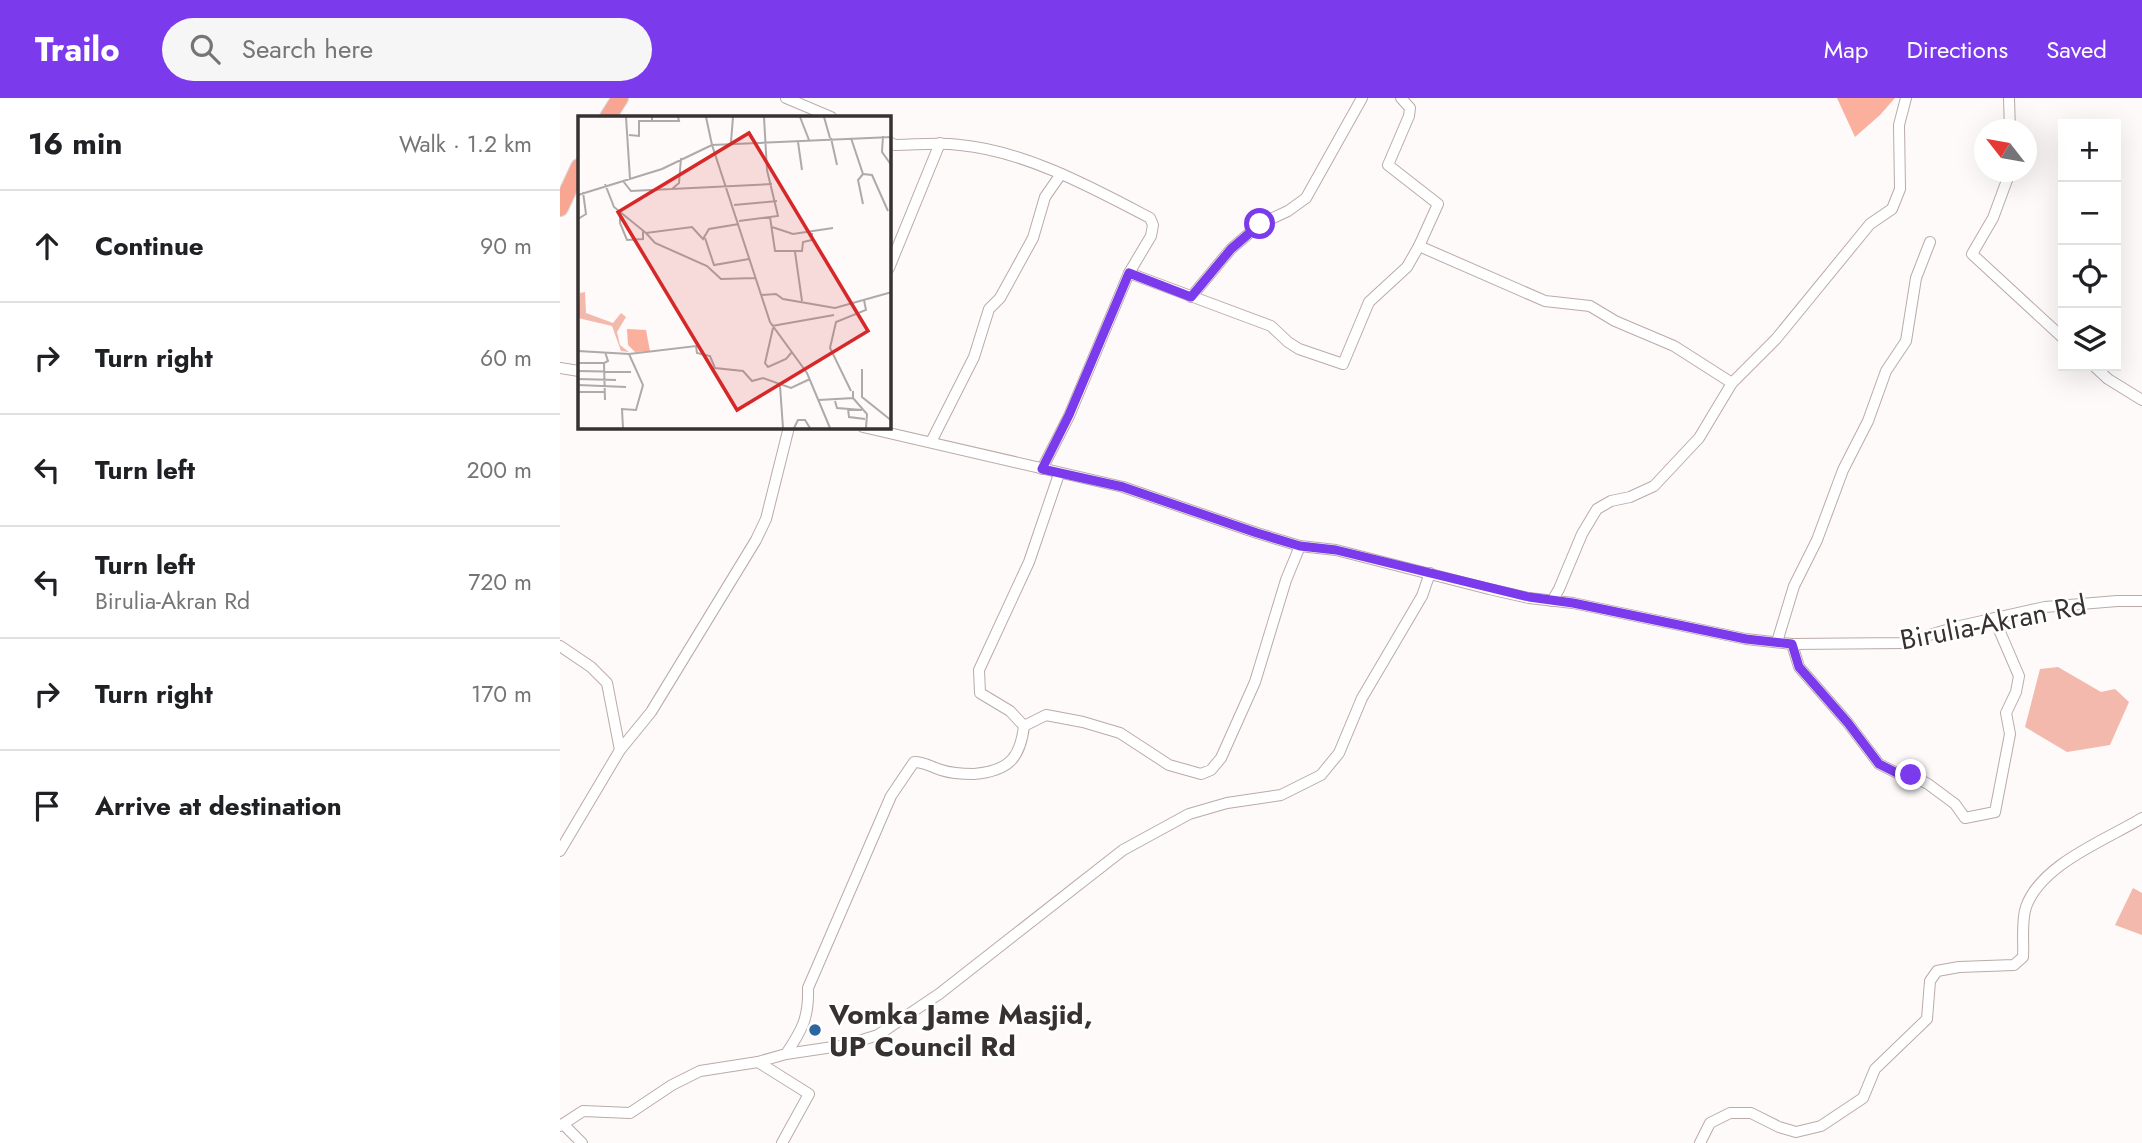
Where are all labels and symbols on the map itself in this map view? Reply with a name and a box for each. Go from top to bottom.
inset map [578,116,891,429]
north arrow [1974,119,2037,182]
route start [1244,208,1275,239]
street label: Birulia-Akran Rd [1896,584,2090,661]
route end [1895,759,1926,790]
place label: Vomka Jame Masjid, UP Council Rd [828,994,1093,1067]
marker: Vomka Jame Masjid, UP Council Rd [807,1022,823,1038]

